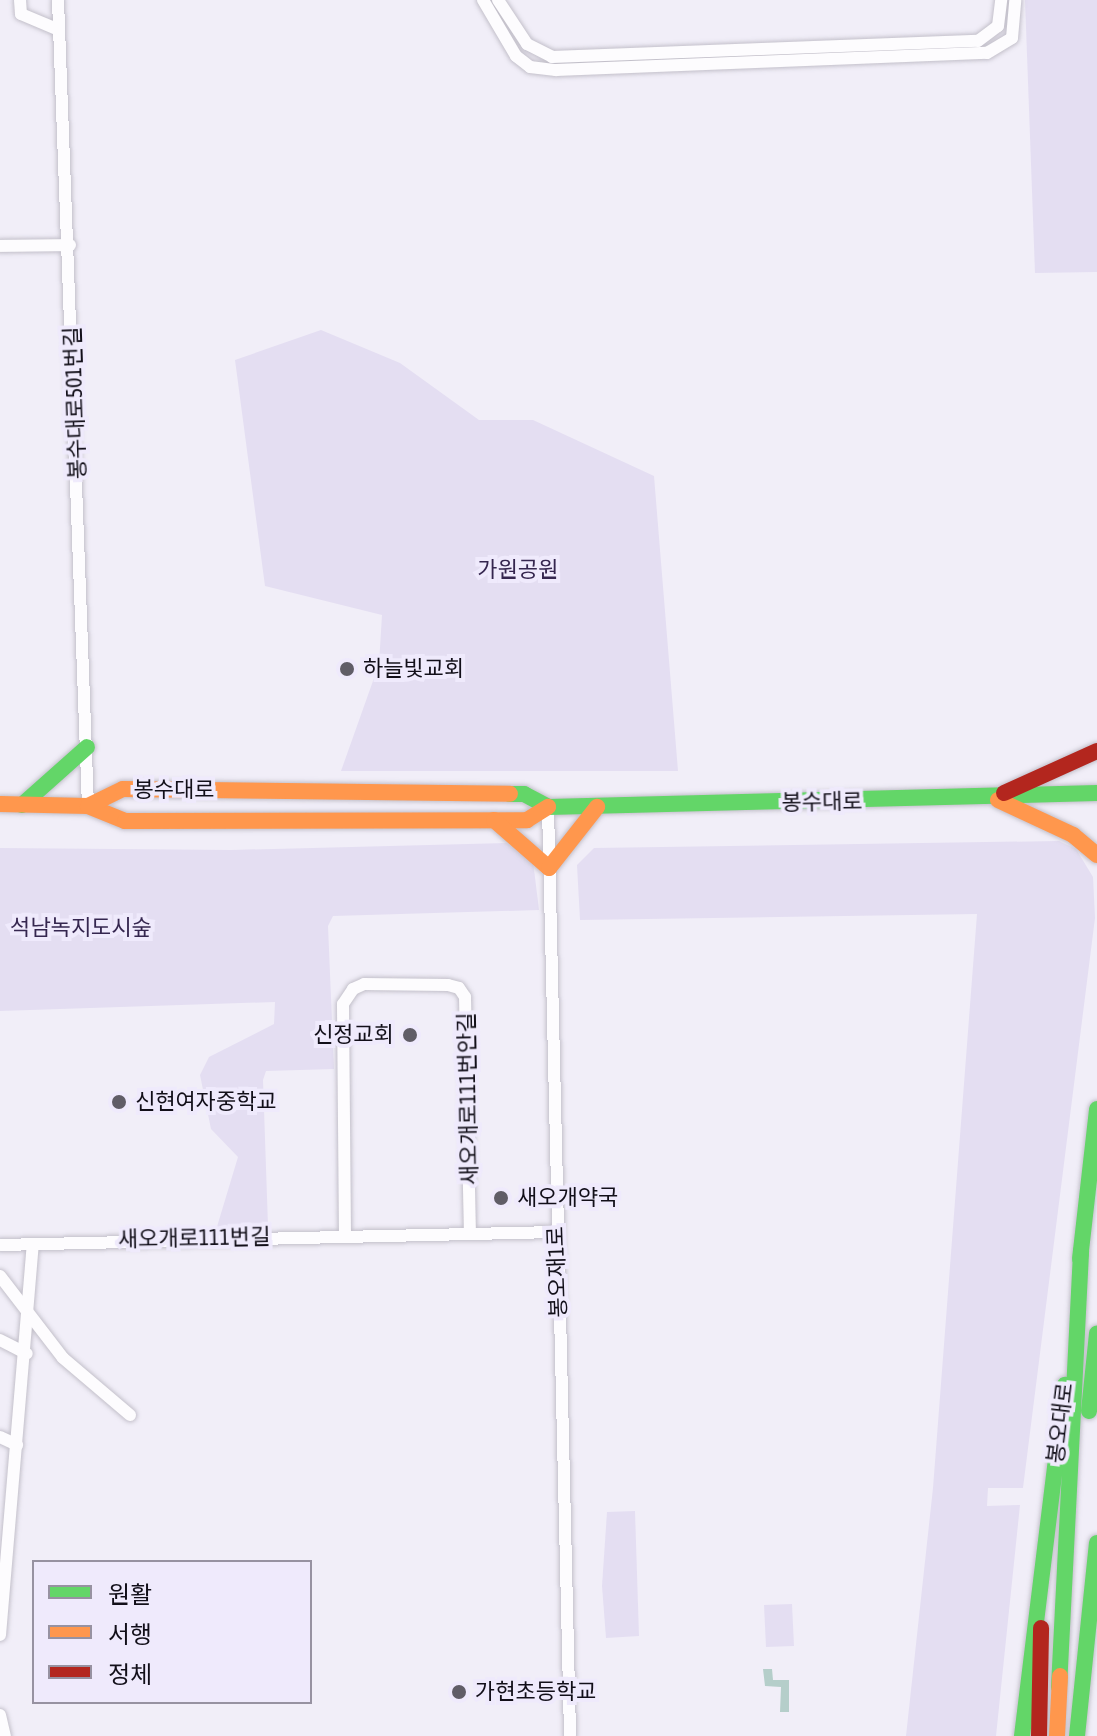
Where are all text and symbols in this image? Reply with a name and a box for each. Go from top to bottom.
street label: 봉수대로501번길 [59,326,91,480]
park label: 가원공원 [478,557,558,583]
place label: 하늘빛교회 [363,656,464,682]
marker: 하늘빛교회 [338,660,356,678]
street label: 봉수대로 [134,777,214,803]
street label: 봉수대로 [781,788,863,816]
park label: 석남녹지도시숲 [10,915,152,941]
street label: 새오개로111번안길 [453,1012,483,1186]
place label: 신정교회 [313,1022,394,1048]
marker: 신정교회 [401,1026,419,1044]
place label: 신현여자중학교 [135,1089,277,1115]
marker: 신현여자중학교 [110,1093,128,1111]
place label: 새오개약국 [517,1185,618,1211]
marker: 새오개약국 [492,1189,510,1207]
street label: 새오개로111번길 [118,1223,270,1253]
street label: 봉오재1로 [542,1226,572,1318]
street label: 봉오대로 [1042,1381,1078,1465]
legend [32,1560,312,1704]
text: 원활 [108,1581,152,1608]
text: 서행 [108,1621,152,1648]
text: 정체 [108,1661,152,1688]
place label: 가현초등학교 [475,1679,596,1705]
marker: 가현초등학교 [450,1683,468,1701]

